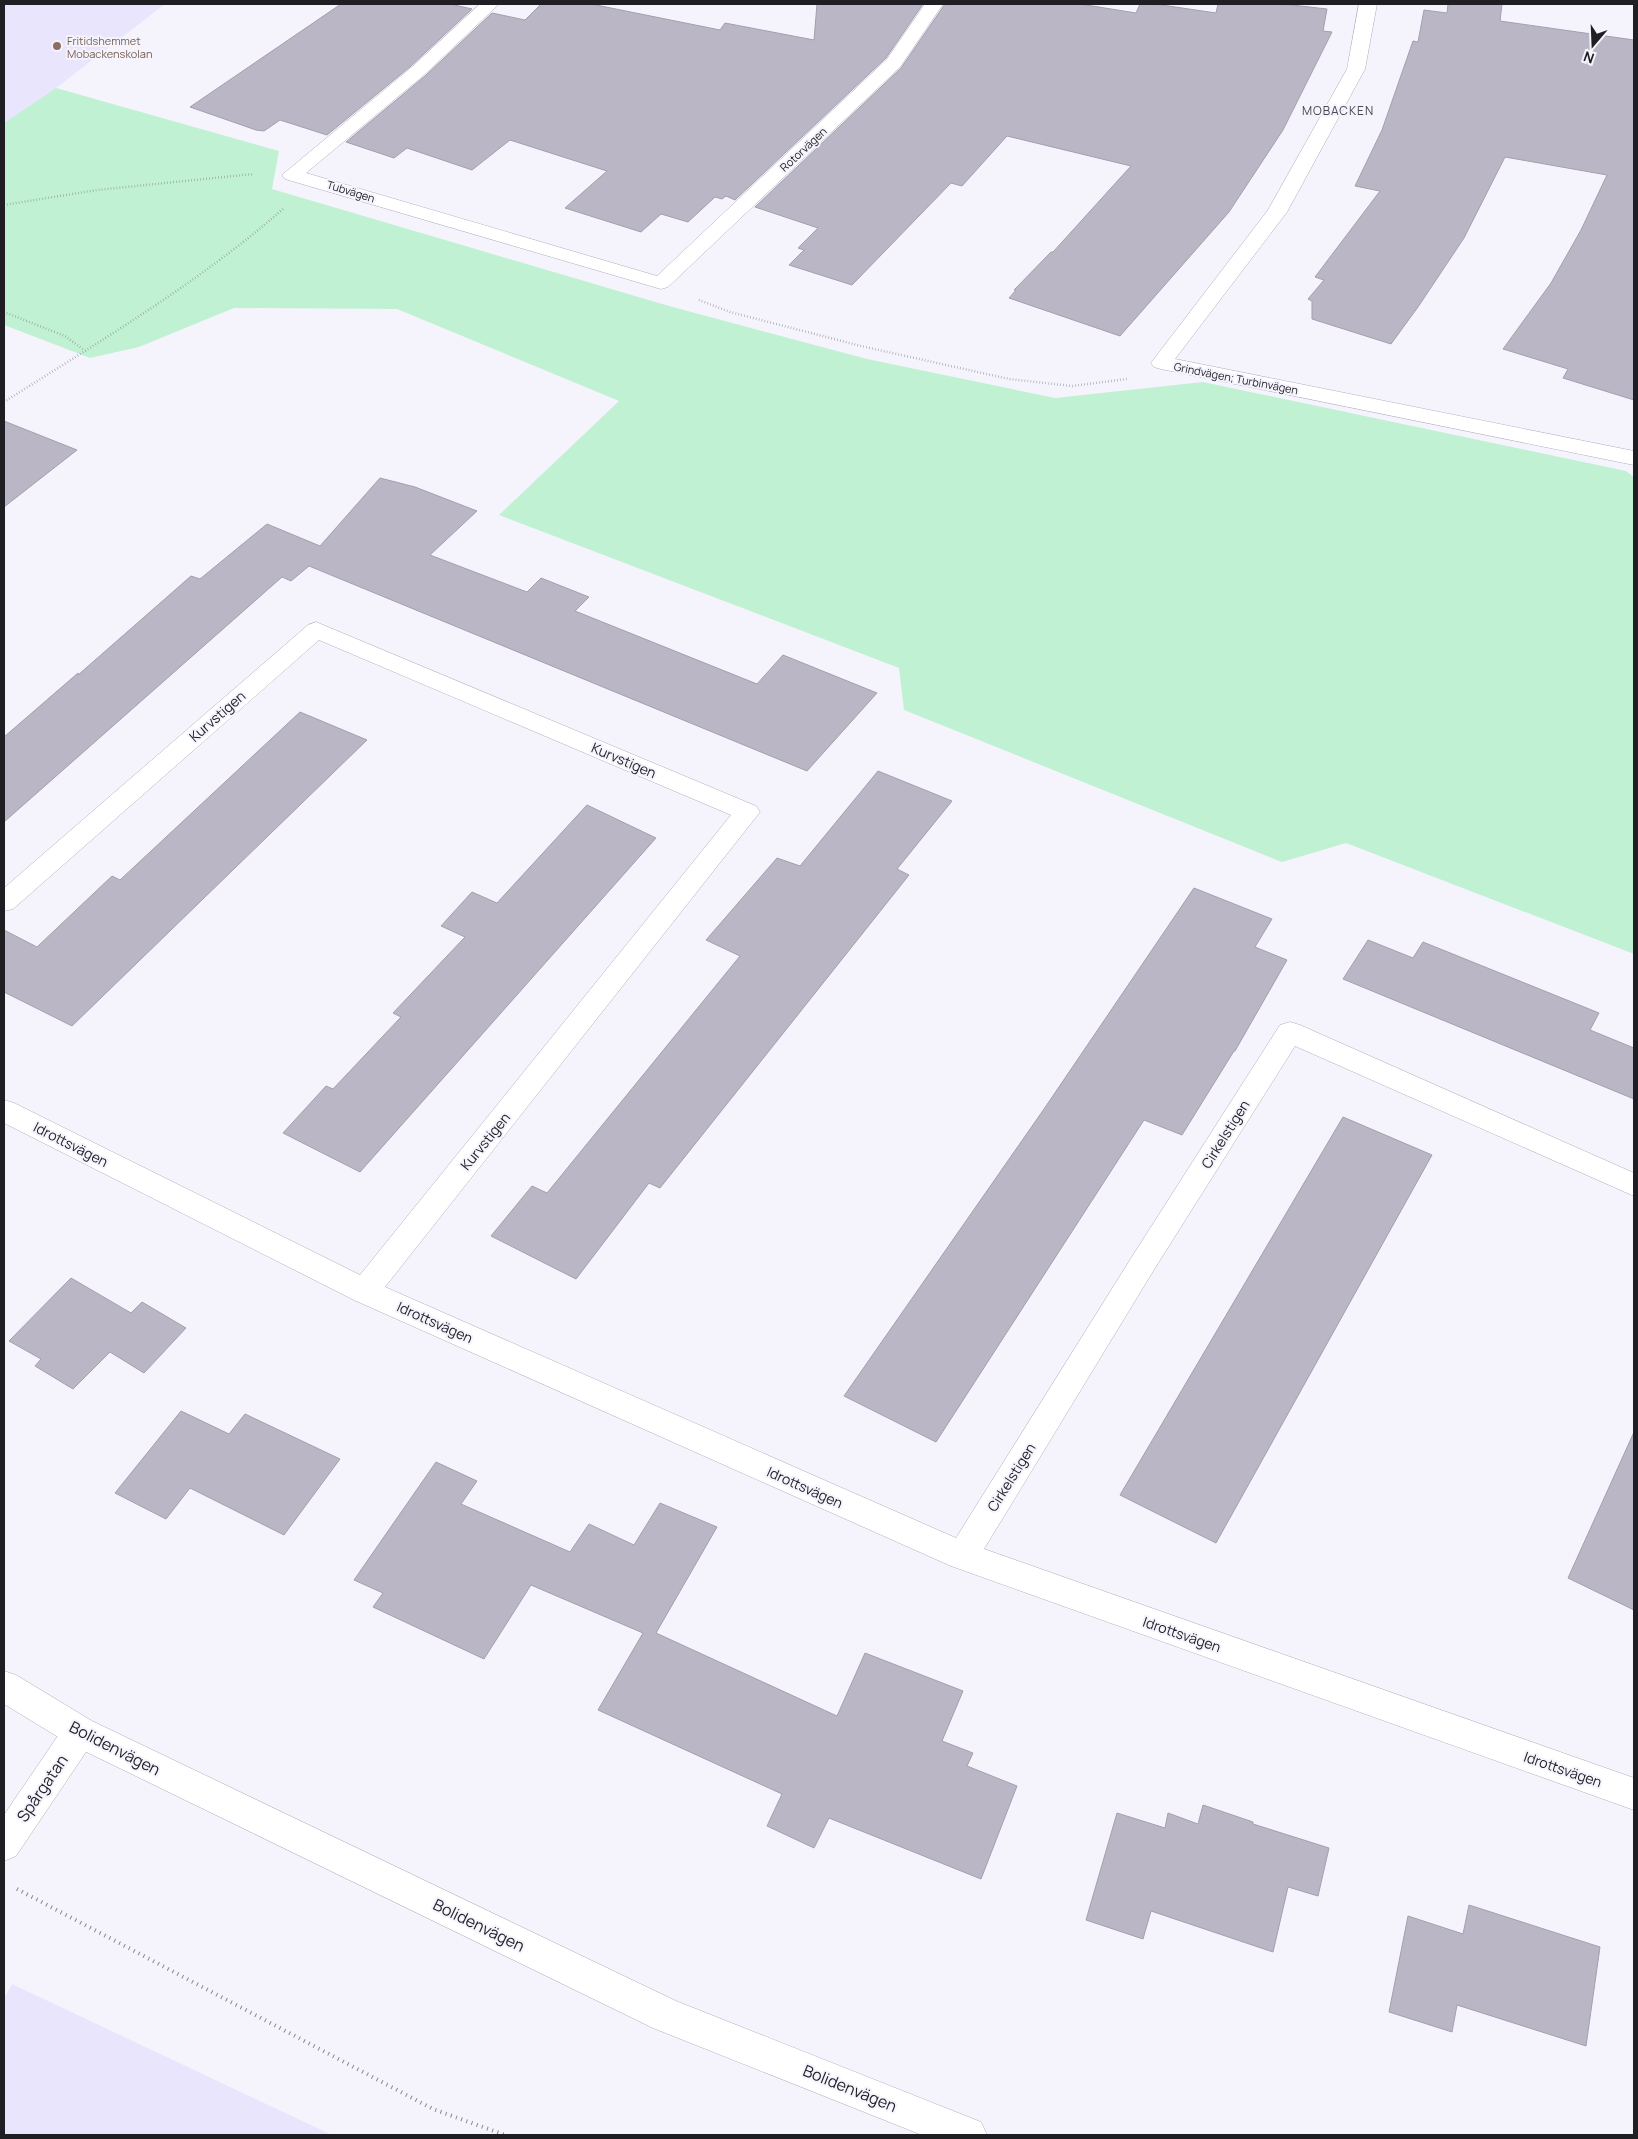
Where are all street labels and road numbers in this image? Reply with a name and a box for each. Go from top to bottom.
street label: Rotorvägen [776,123,830,175]
street label: Tubvägen [325,177,377,205]
street label: Grindvägen; Turbinvägen [1173,359,1299,397]
street label: Kurvstigen [185,686,249,746]
street label: Kurvstigen [589,738,659,782]
street label: Cirkelstigen [1196,1096,1254,1172]
street label: Kurvstigen [456,1108,514,1174]
street label: Idrottsvägen [30,1117,112,1171]
street label: Idrottsvägen [394,1297,476,1347]
street label: Cirkelstigen [982,1439,1040,1515]
street label: Idrottsvägen [764,1462,846,1512]
street label: Idrottsvägen [1140,1612,1224,1656]
street label: Bolidenvägen [66,1716,164,1780]
street label: Idrottsvägen [1521,1747,1605,1791]
street label: Spårgatan [11,1750,73,1826]
street label: Bolidenvägen [429,1893,529,1957]
street label: Bolidenvägen [800,2059,900,2117]

